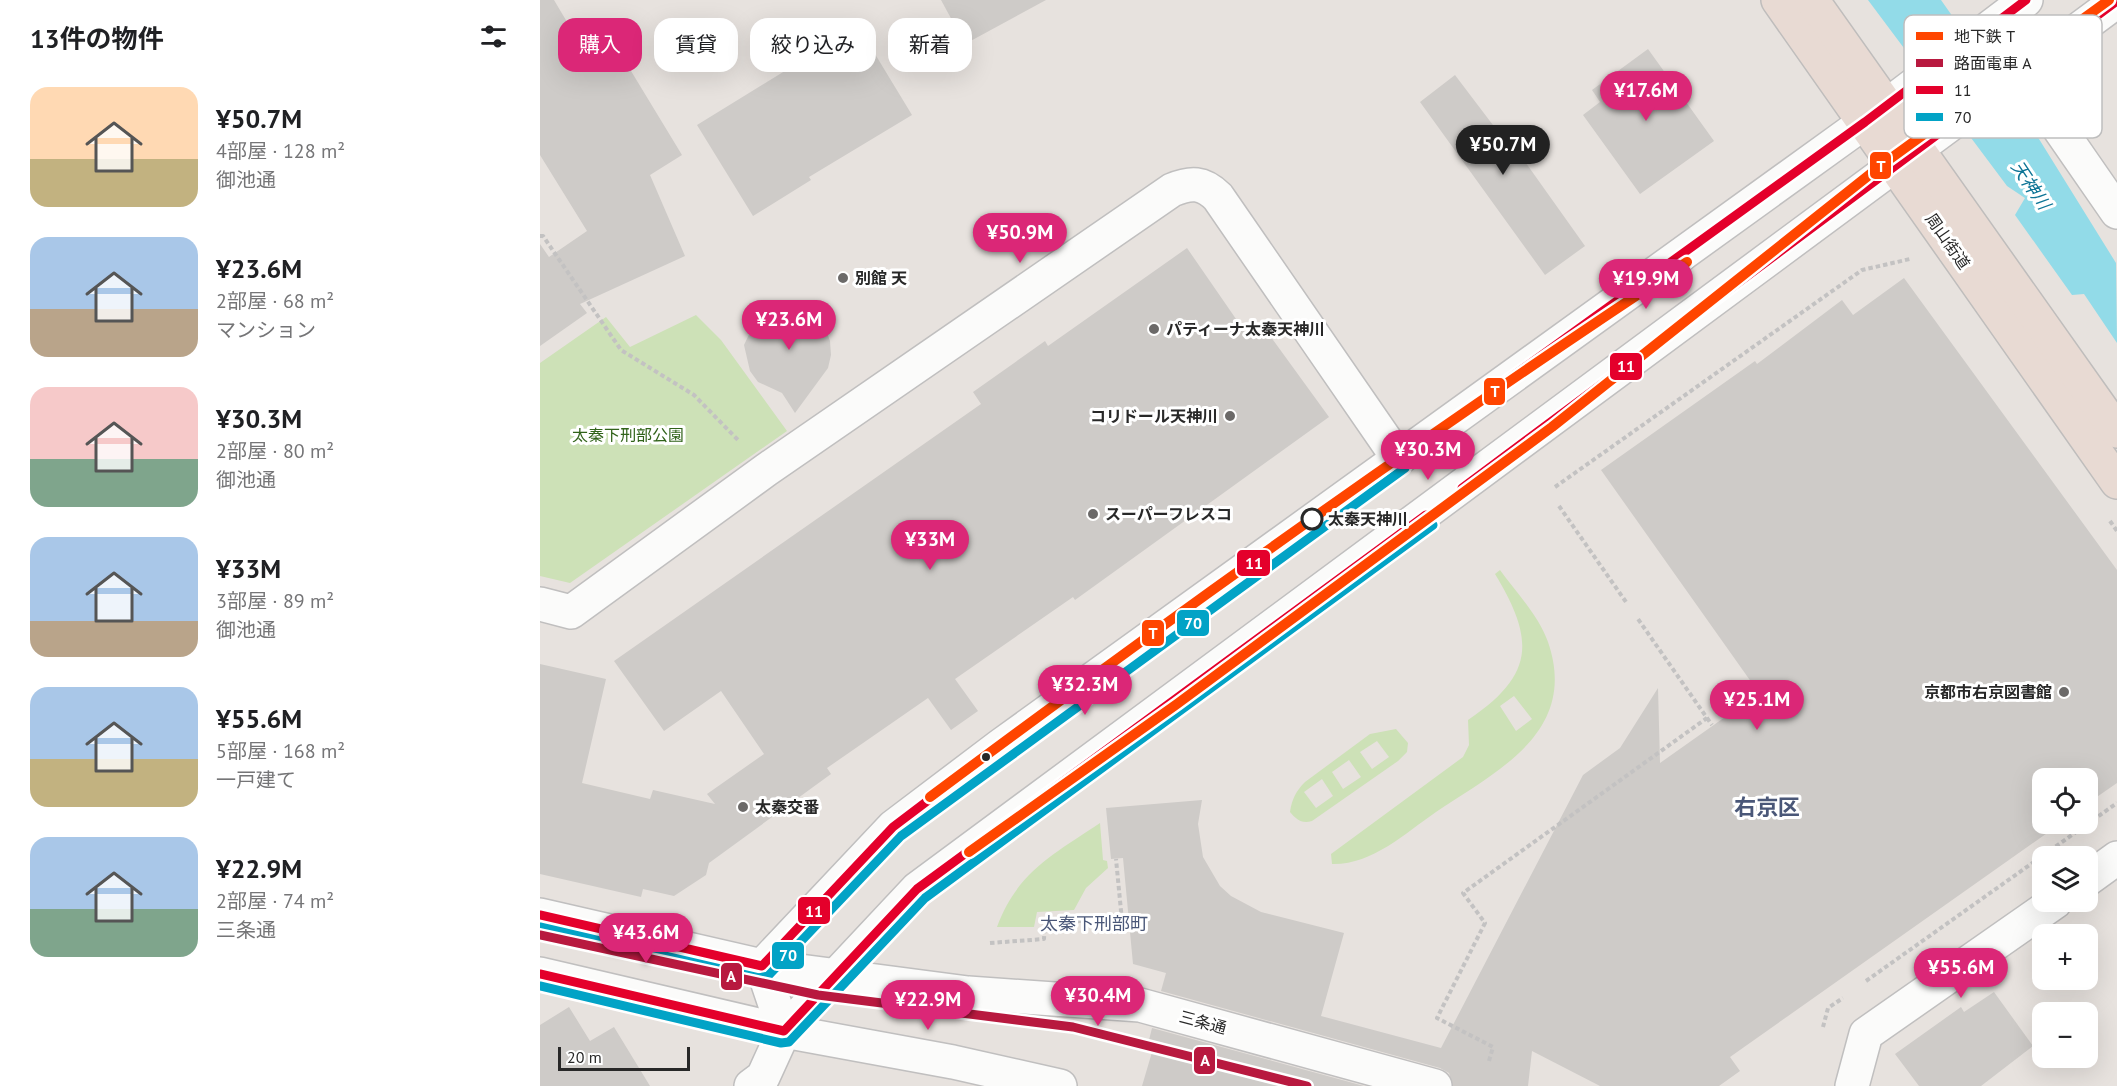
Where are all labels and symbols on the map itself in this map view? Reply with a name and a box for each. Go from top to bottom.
legend [1904,15,2102,138]
text: 地下鉄 T [1954,26,2015,46]
text: 路面電車 A [1954,53,2032,73]
pin: ¥17.6M [1597,71,1695,122]
text: 11 [1954,80,1971,100]
text: 70 [1954,107,1972,127]
pin: ¥50.7M [1454,125,1552,176]
line badge: T [1869,151,1892,180]
text: T [1876,156,1886,176]
water label: 天神川 [2006,156,2057,215]
street label: 周山街道 [1921,209,1975,273]
pin: ¥50.9M [971,213,1069,264]
pin: ¥19.9M [1597,259,1695,310]
place label: 別館 天 [855,268,907,288]
marker: 別館 天 [836,271,850,285]
pin: ¥23.6M [740,300,838,351]
place label: パティーナ太秦天神川 [1166,319,1325,339]
marker: パティーナ太秦天神川 [1147,322,1161,336]
line badge: 11 [1609,352,1643,381]
text: 11 [1617,356,1635,376]
line badge: T [1483,377,1506,406]
text: T [1490,381,1500,401]
place label: コリドール天神川 [1090,406,1218,426]
marker: コリドール天神川 [1223,409,1237,423]
park label: 太秦下刑部公園 [572,425,684,445]
pin: ¥30.3M [1379,430,1477,481]
place label: スーパーフレスコ [1105,504,1232,524]
marker: スーパーフレスコ [1086,507,1100,521]
marker: 太秦天神川 [1301,508,1323,530]
place label: 太秦天神川 [1328,509,1408,529]
pin: ¥33M [894,520,966,571]
line badge: 11 [1236,549,1271,577]
text: 11 [1245,553,1263,573]
line badge: 70 [1176,609,1210,637]
text: 70 [1184,613,1202,633]
line badge: T [1141,619,1165,647]
text: T [1148,623,1158,643]
pin: ¥32.3M [1036,665,1134,716]
pin: ¥25.1M [1708,680,1806,731]
place label: 京都市右京図書館 [1924,682,2052,702]
marker: 京都市右京図書館 [2057,685,2071,699]
unlabelled marker [980,751,992,763]
district label: 右京区 [1734,793,1800,821]
place label: 太秦交番 [755,797,819,817]
marker: 太秦交番 [736,800,750,814]
line badge: 11 [797,896,831,925]
text: 11 [805,901,823,921]
district label: 太秦下刑部町 [1040,912,1148,935]
pin: ¥43.6M [597,913,695,964]
line badge: 70 [771,941,805,970]
text: 70 [779,945,797,965]
pin: ¥55.6M [1912,948,2010,999]
line badge: A [720,962,743,991]
text: A [726,966,736,986]
pin: ¥30.4M [1049,976,1147,1027]
pin: ¥22.9M [879,980,977,1031]
street label: 三条通 [1177,1006,1229,1038]
scale bar [558,1044,690,1072]
line badge: A [1193,1046,1216,1075]
text: A [1200,1050,1210,1070]

